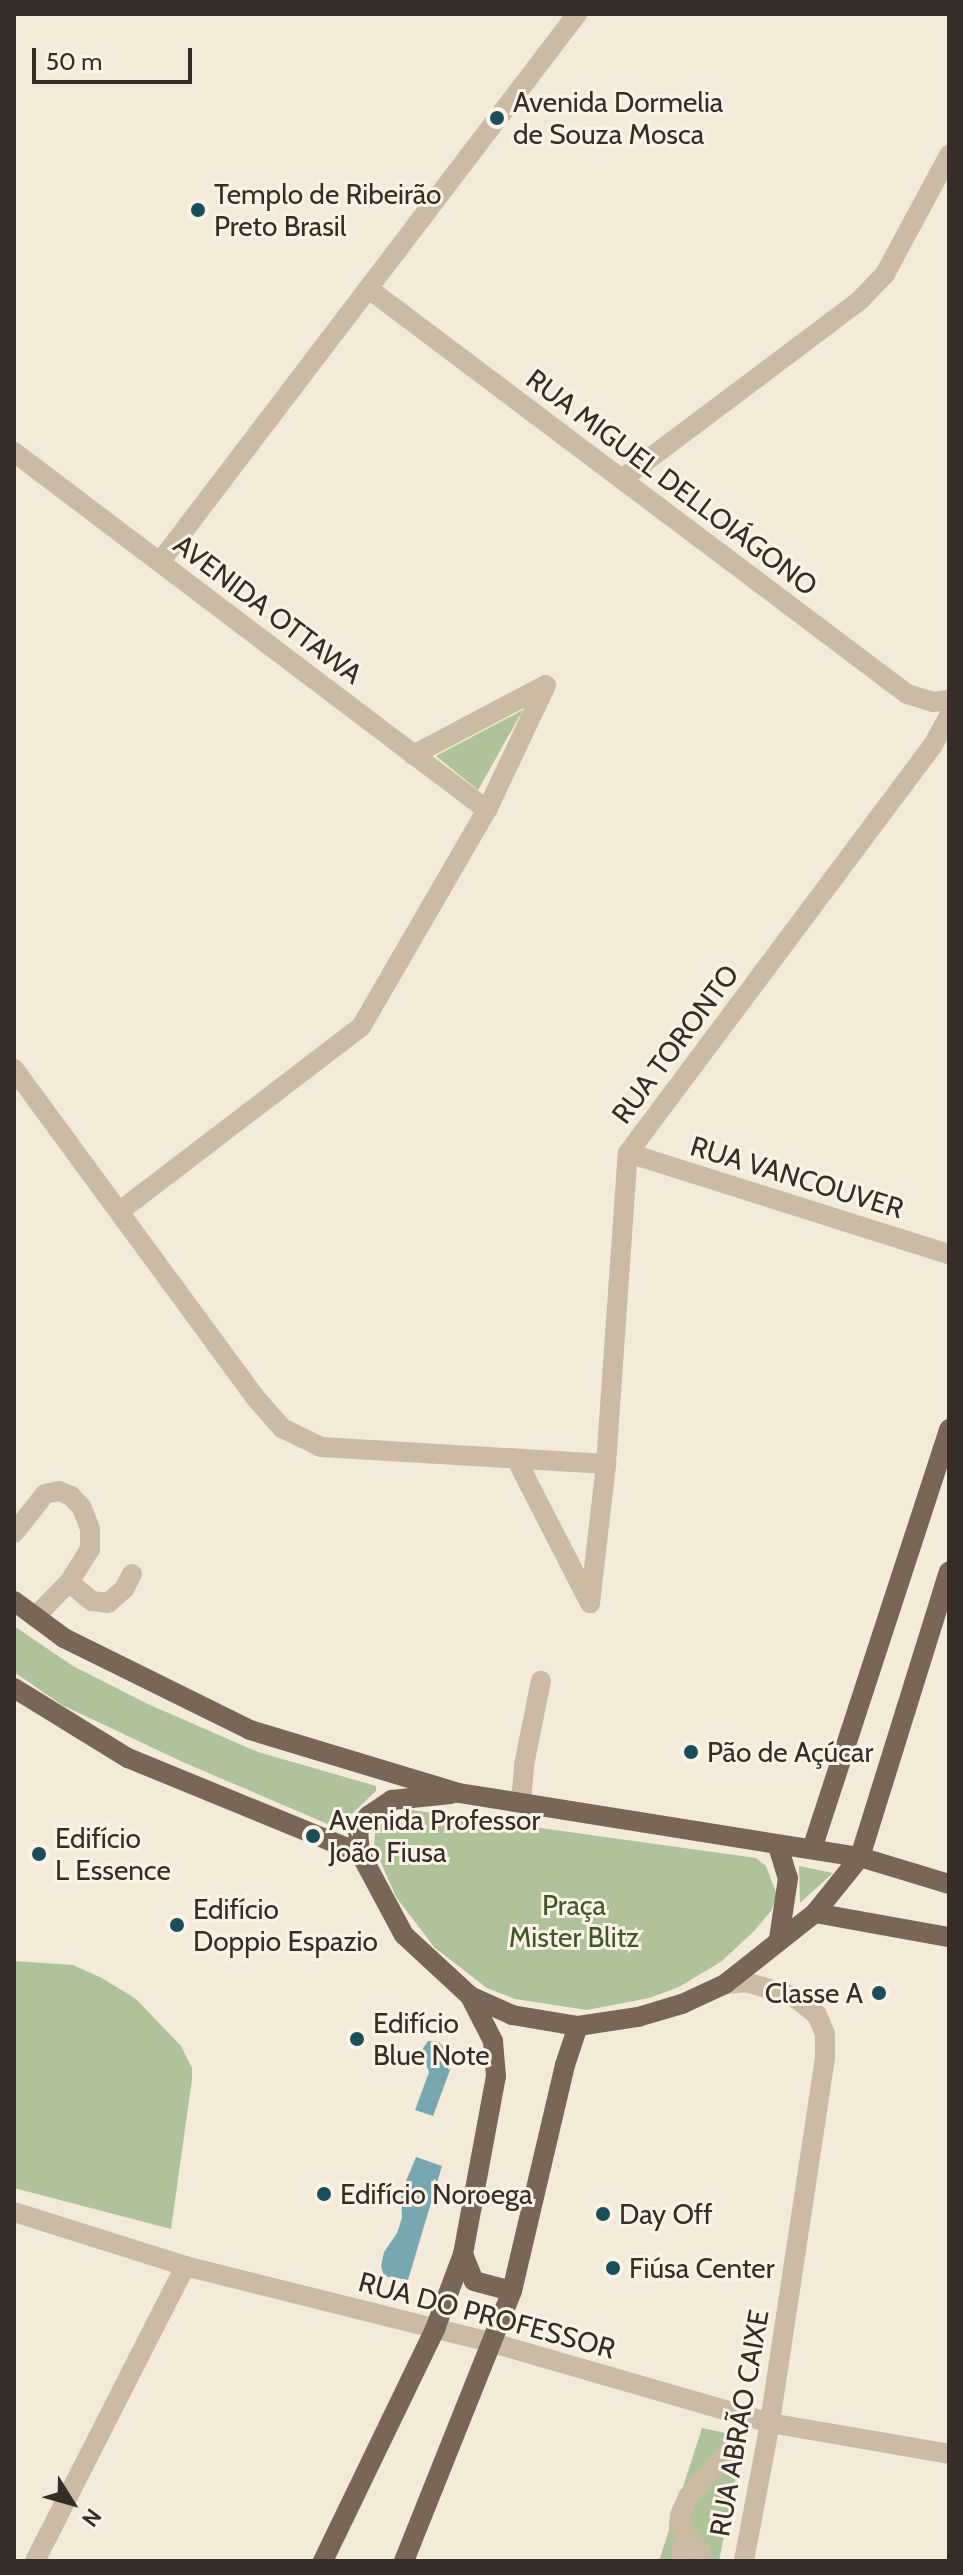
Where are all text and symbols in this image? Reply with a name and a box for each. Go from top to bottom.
scale bar [36,32,196,82]
text: 50 m [46,47,102,76]
place label: Avenida Dormelia de Souza Mosca [513,85,723,151]
marker: Avenida Dormelia de Souza Mosca [488,109,506,127]
place label: Templo de Ribeirão Preto Brasil [214,177,441,243]
marker: Templo de Ribeirão Preto Brasil [189,201,207,219]
street label: RUA MIGUEL DELLOIÁGONO [520,362,824,602]
street label: AVENIDA OTTAWA [167,527,369,691]
street label: RUA TORONTO [604,958,746,1130]
street label: RUA VANCOUVER [686,1129,908,1225]
place label: Pão de Açúcar [707,1735,873,1769]
marker: Pão de Açúcar [682,1743,700,1761]
place label: Avenida Professor João Fiusa [329,1803,540,1869]
place label: Edifício L Essence [55,1821,171,1887]
marker: Avenida Professor João Fiusa [304,1827,322,1845]
marker: Edifício L Essence [30,1845,48,1863]
park label: Praça Mister Blitz [509,1888,639,1954]
place label: Edifício Doppio Espazio [193,1892,378,1958]
marker: Edifício Doppio Espazio [168,1916,186,1934]
place label: Classe A [765,1976,863,2010]
marker: Classe A [870,1984,888,2002]
place label: Edifício Blue Note [373,2006,490,2072]
marker: Edifício Blue Note [348,2030,366,2048]
place label: Edifício Noroega [340,2177,532,2211]
marker: Edifício Noroega [315,2185,333,2203]
place label: Day Off [619,2197,712,2231]
marker: Day Off [594,2205,612,2223]
place label: Fiúsa Center [629,2251,775,2285]
marker: Fiúsa Center [604,2259,622,2277]
street label: RUA DO PROFESSOR [355,2265,619,2365]
street label: RUA ABRÃO CAIXE [703,2307,775,2539]
north arrow [32,2463,112,2543]
text: N [76,2503,107,2532]

